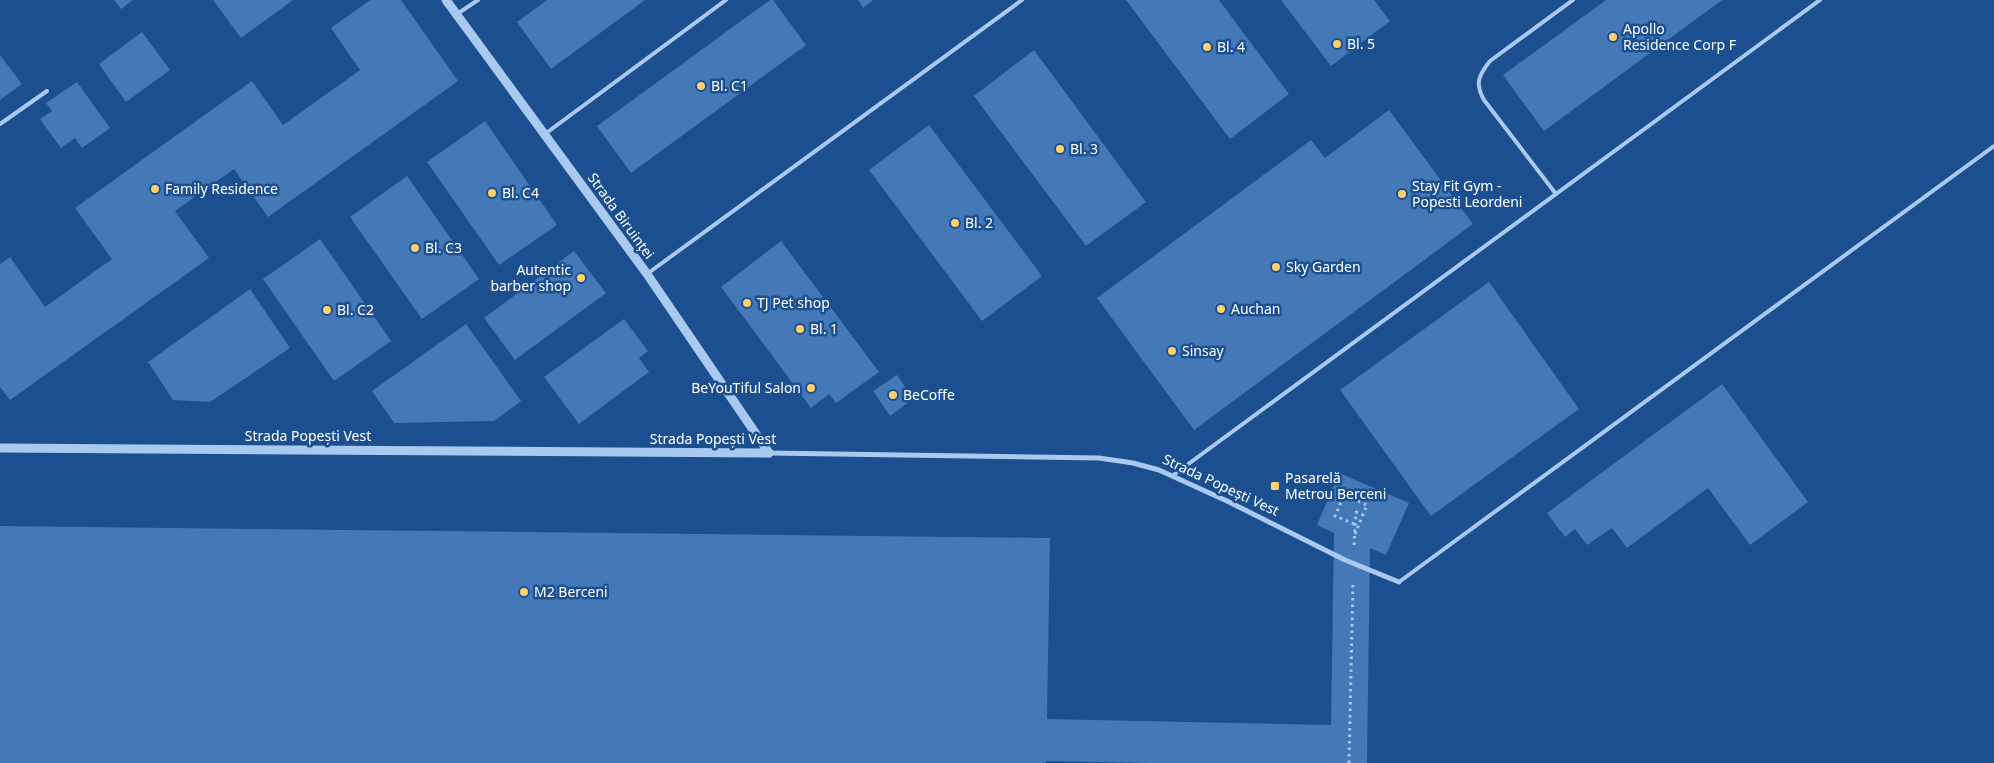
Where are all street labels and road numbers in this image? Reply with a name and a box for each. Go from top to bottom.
street label: Strada Biruinței [584,169,659,263]
street label: Strada Popești Vest [245,426,371,445]
street label: Strada Popești Vest [650,429,776,448]
street label: Strada Popești Vest [1160,449,1283,520]

